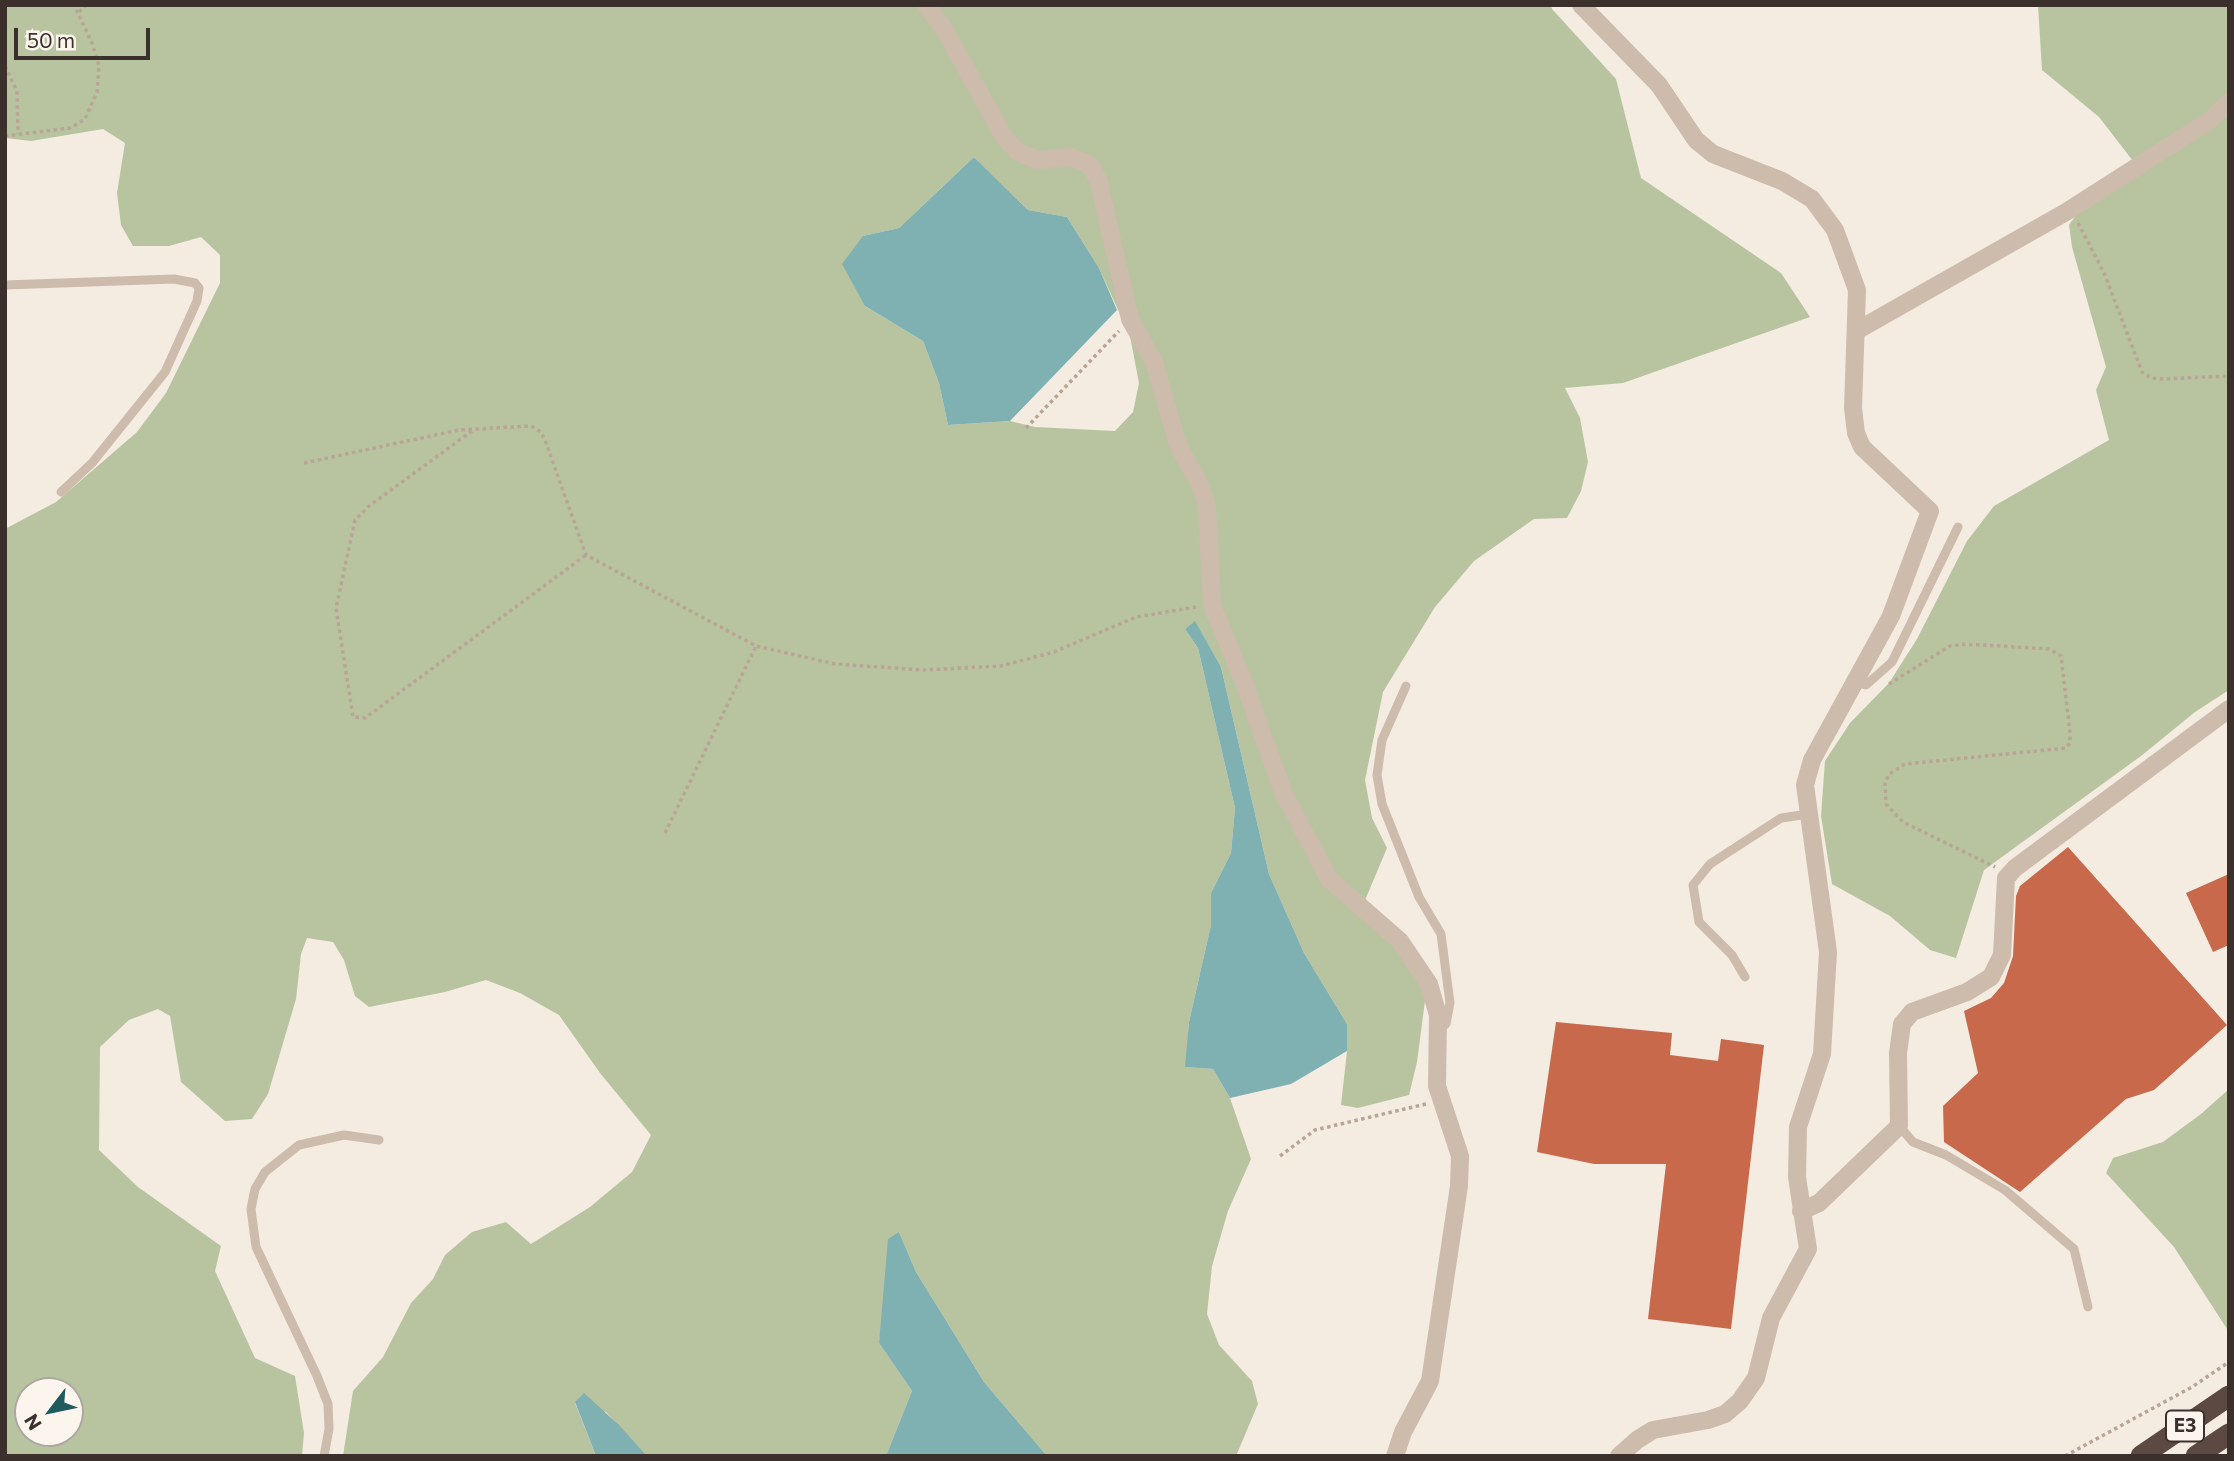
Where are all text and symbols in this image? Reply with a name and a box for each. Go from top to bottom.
scale bar [18,14,154,58]
text: 50 m [27,27,75,52]
north arrow [14,1377,84,1447]
text: N [19,1410,46,1434]
road number: E3 [2166,1410,2204,1442]

